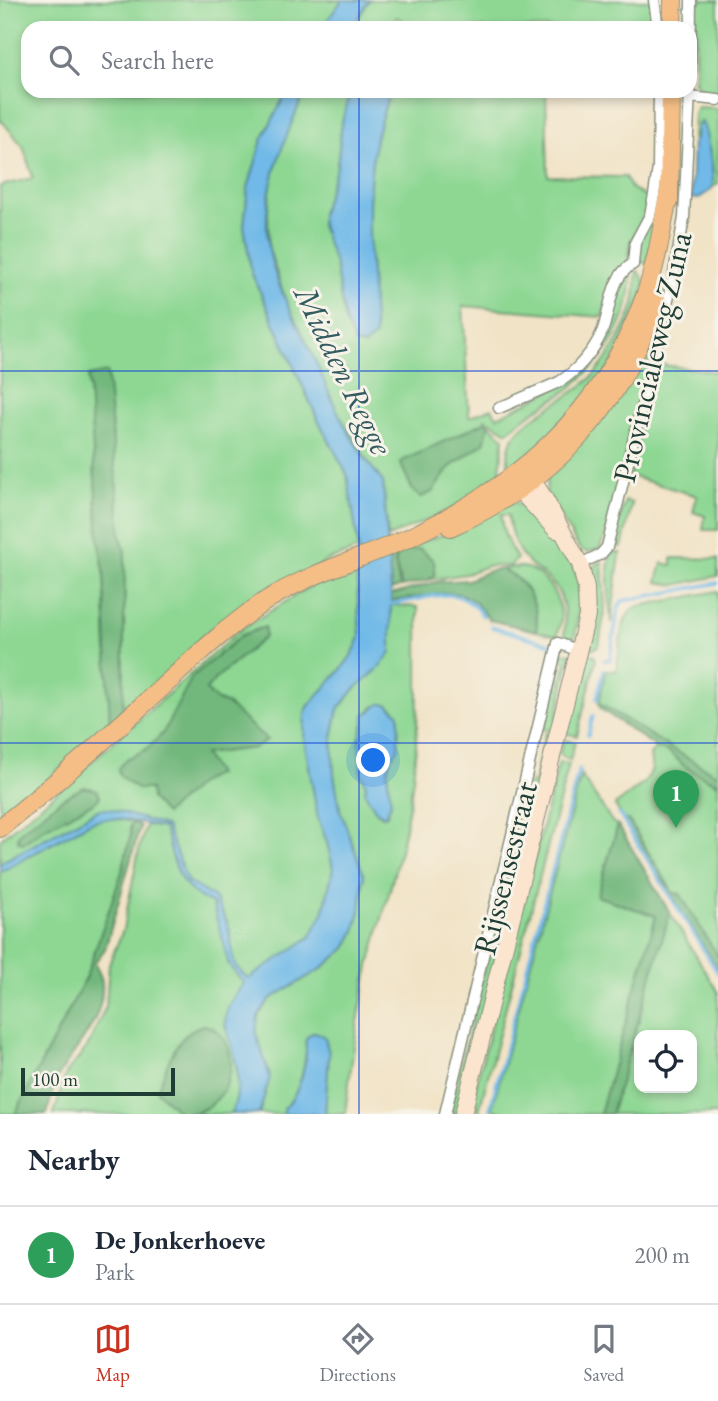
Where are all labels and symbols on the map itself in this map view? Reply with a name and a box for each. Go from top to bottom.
street label: Provincialeweg Zuna [603,227,701,486]
water label: Midden Regge [284,276,404,463]
your location [356,743,390,777]
pin: 1 [653,770,699,828]
street label: Rijssensestraat [463,777,547,959]
scale bar [21,1065,175,1097]

